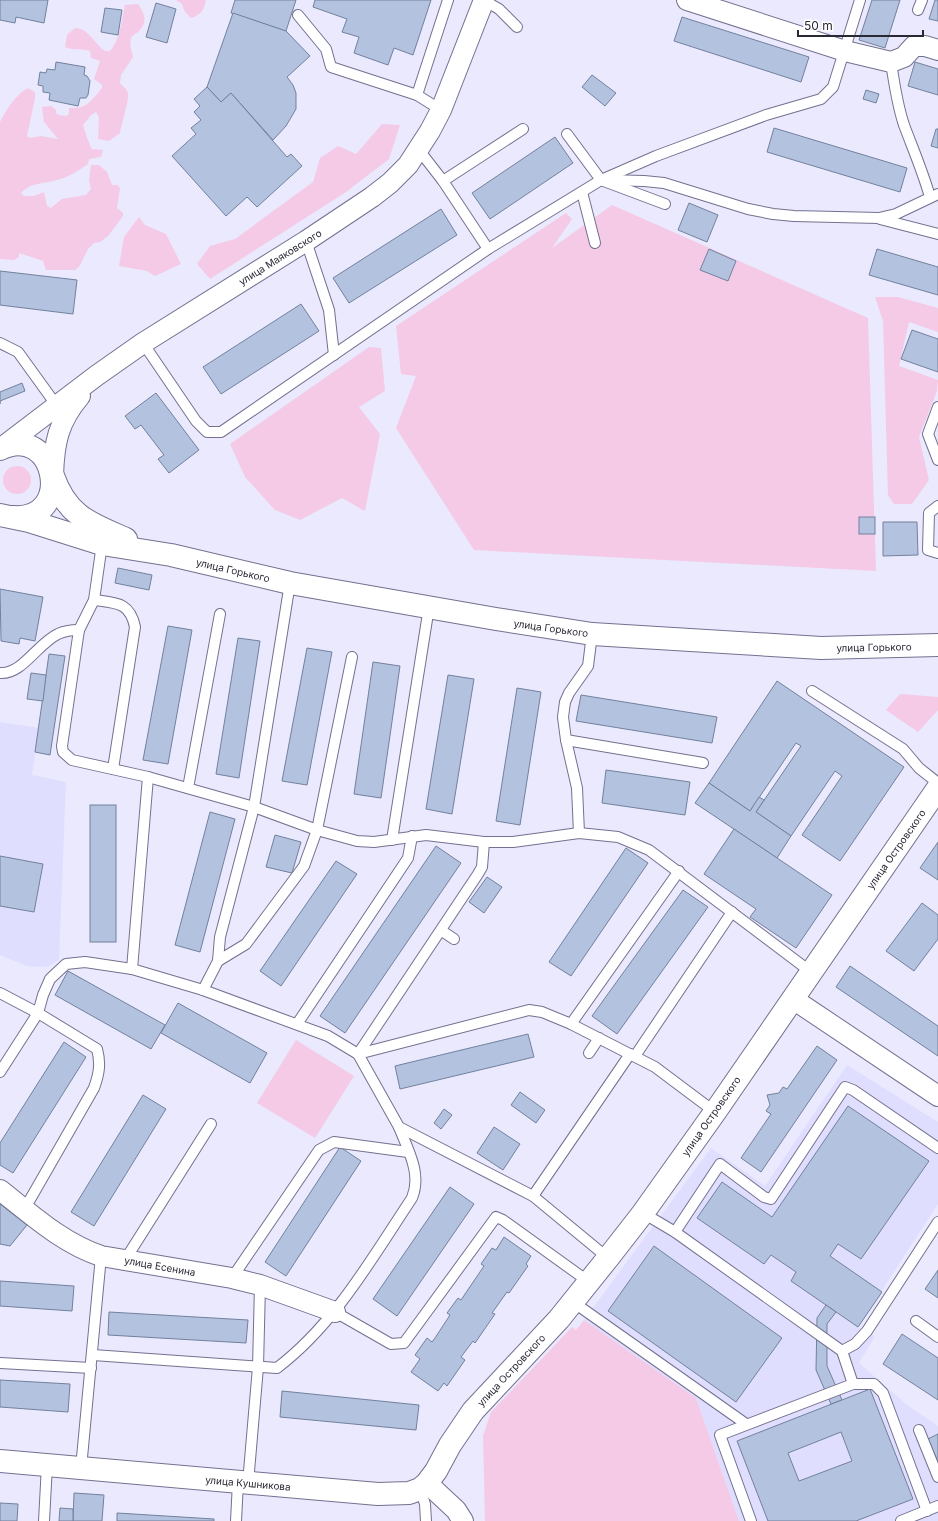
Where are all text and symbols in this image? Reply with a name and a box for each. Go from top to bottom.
scale bar [798,12,923,38]
text: 50 m [804,18,833,33]
street label: улица Маяковского [236,227,324,287]
street label: улица Горького [195,556,271,584]
street label: улица Горького [513,617,589,639]
street label: улица Горького [836,640,912,654]
street label: улица Островского [864,807,928,891]
street label: улица Островского [679,1074,743,1158]
street label: улица Есенина [123,1254,197,1278]
street label: улица Островского [474,1331,548,1409]
street label: улица Кушникова [205,1473,291,1493]

